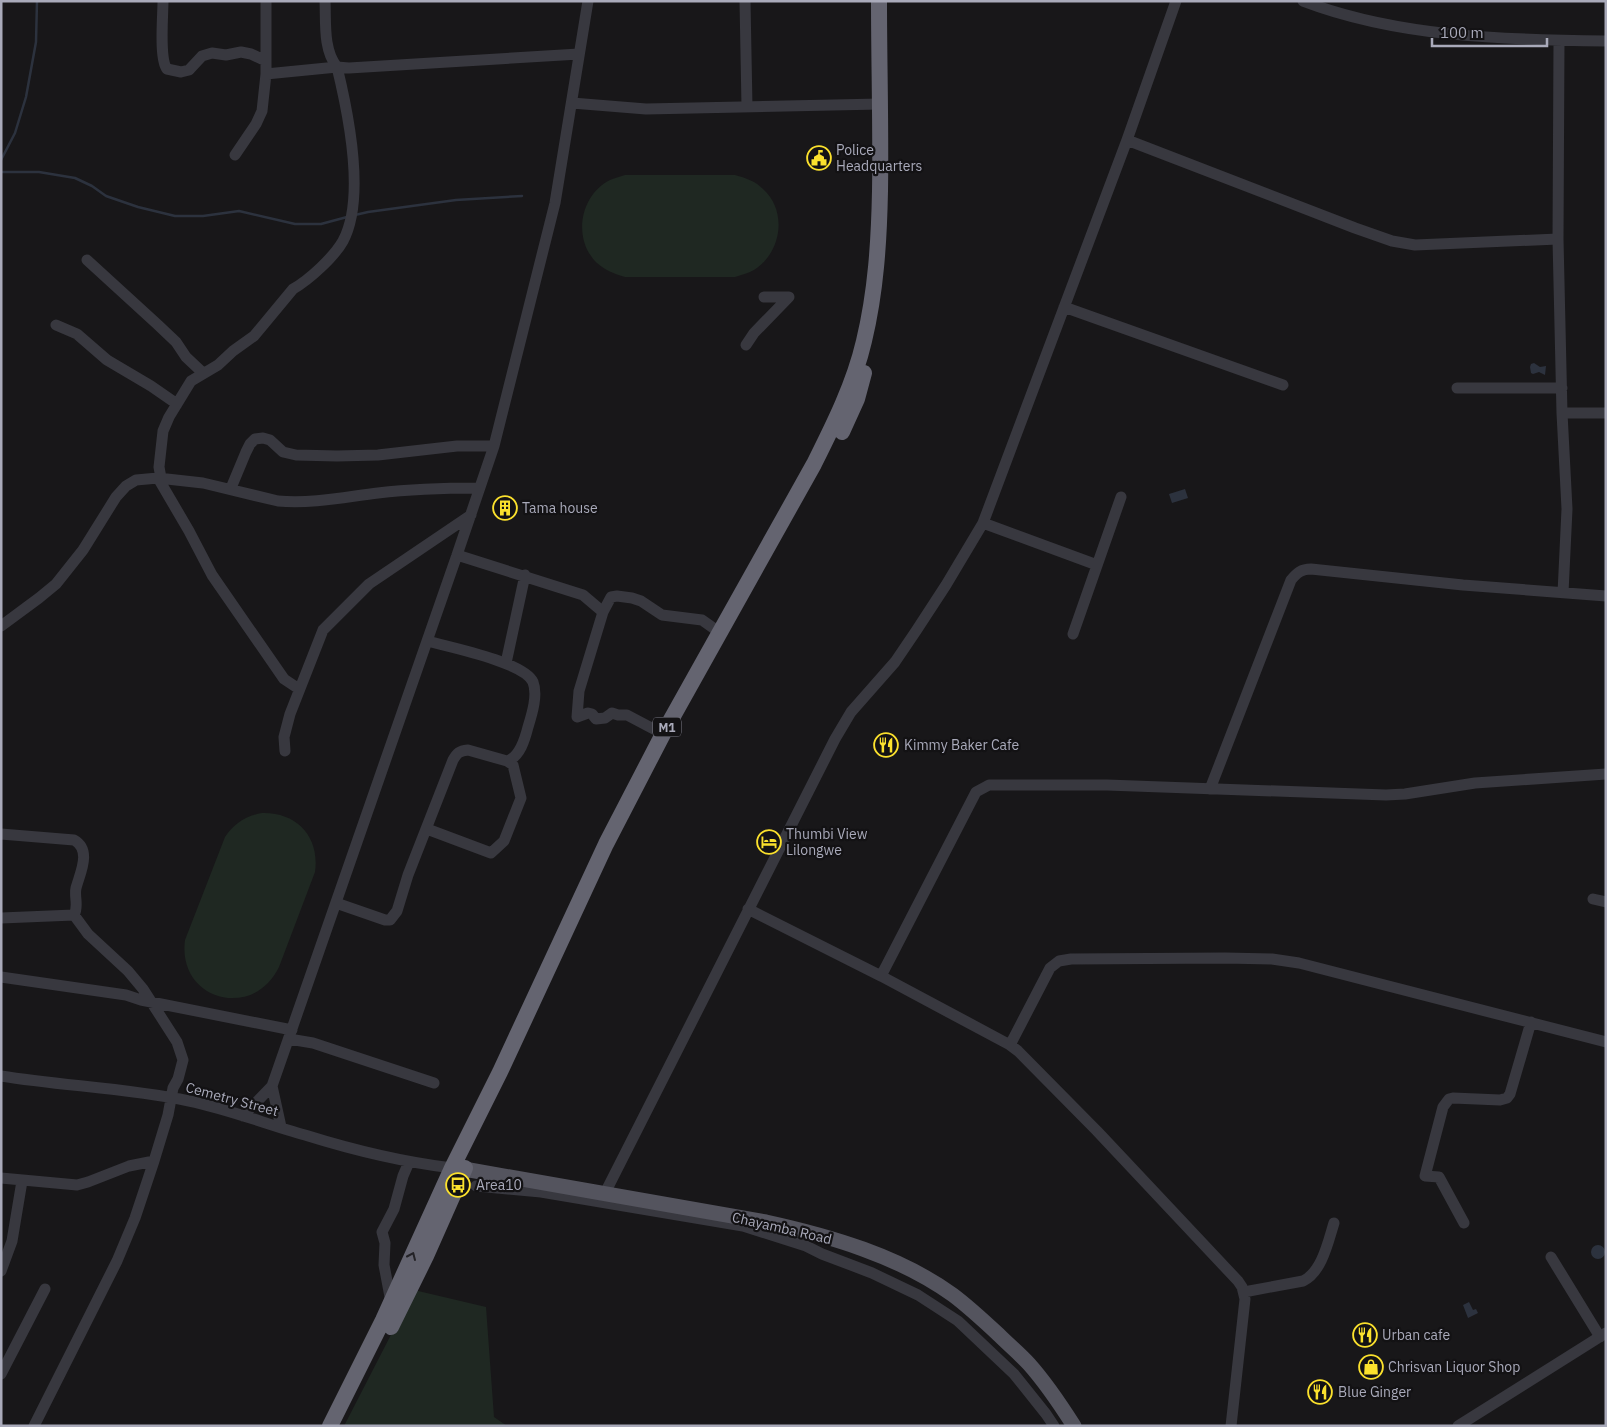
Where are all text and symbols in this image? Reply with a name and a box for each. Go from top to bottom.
scale bar [1432,15,1547,47]
text: 100 m [1440,23,1484,42]
place label: Police Headquarters [836,141,923,175]
public building icon: Police Headquarters [806,145,832,171]
building icon: Tama house [492,495,518,521]
place label: Tama house [522,499,598,517]
road number: M1 [653,718,681,736]
restaurant icon: Kimmy Baker Cafe [873,732,899,758]
place label: Kimmy Baker Cafe [904,736,1020,754]
place label: Thumbi View Lilongwe [786,825,868,859]
hotel icon: Thumbi View Lilongwe [756,829,782,855]
street label: Cemetry Street [184,1078,280,1120]
bus stop icon: Area10 [445,1172,471,1198]
place label: Area10 [476,1176,522,1194]
street label: Chayamba Road [730,1208,834,1248]
one-way arrow [406,1252,417,1261]
restaurant icon: Urban cafe [1352,1322,1378,1348]
place label: Urban cafe [1382,1326,1450,1344]
shop icon: Chrisvan Liquor Shop [1358,1354,1384,1380]
place label: Chrisvan Liquor Shop [1388,1358,1520,1376]
restaurant icon: Blue Ginger [1307,1379,1333,1405]
place label: Blue Ginger [1338,1383,1411,1401]

